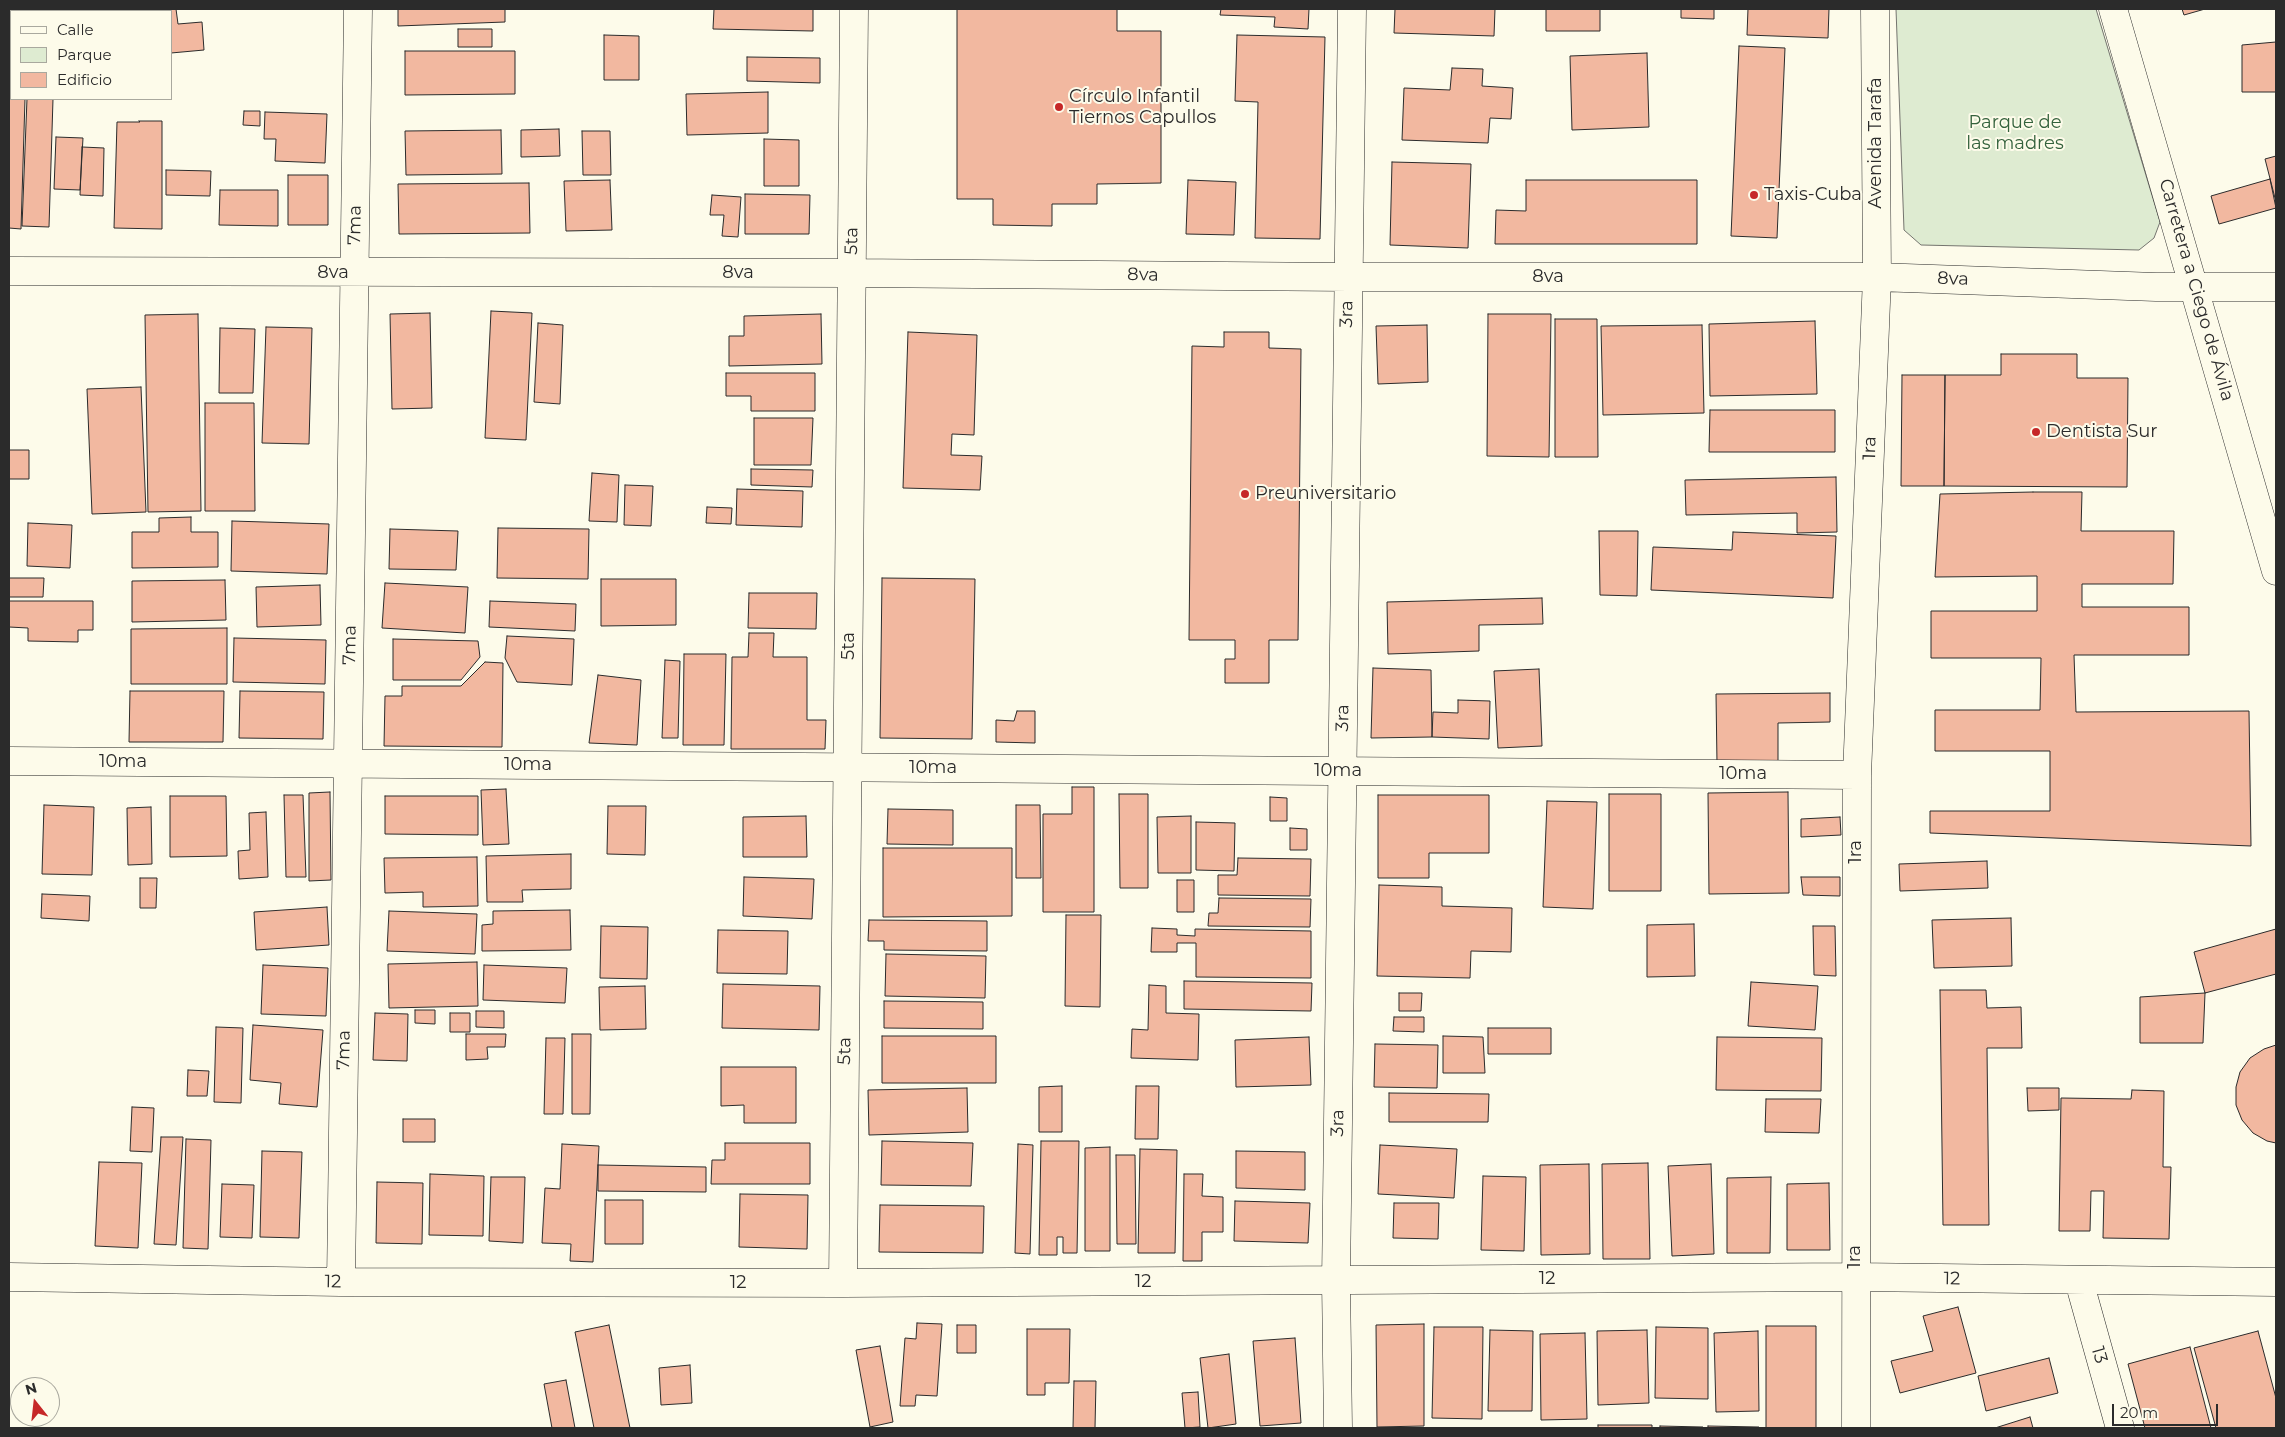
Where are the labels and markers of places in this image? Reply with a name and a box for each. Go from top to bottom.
place label: Círculo Infantil Tiernos Capullos [1069,86,1216,128]
marker: Círculo Infantil Tiernos Capullos [1053,101,1065,113]
place label: Taxis-Cuba [1764,184,1862,206]
marker: Taxis-Cuba [1748,189,1760,201]
place label: Dentista Sur [2046,421,2158,443]
marker: Dentista Sur [2030,426,2042,438]
place label: Preuniversitario [1255,483,1396,505]
marker: Preuniversitario [1239,488,1251,500]

